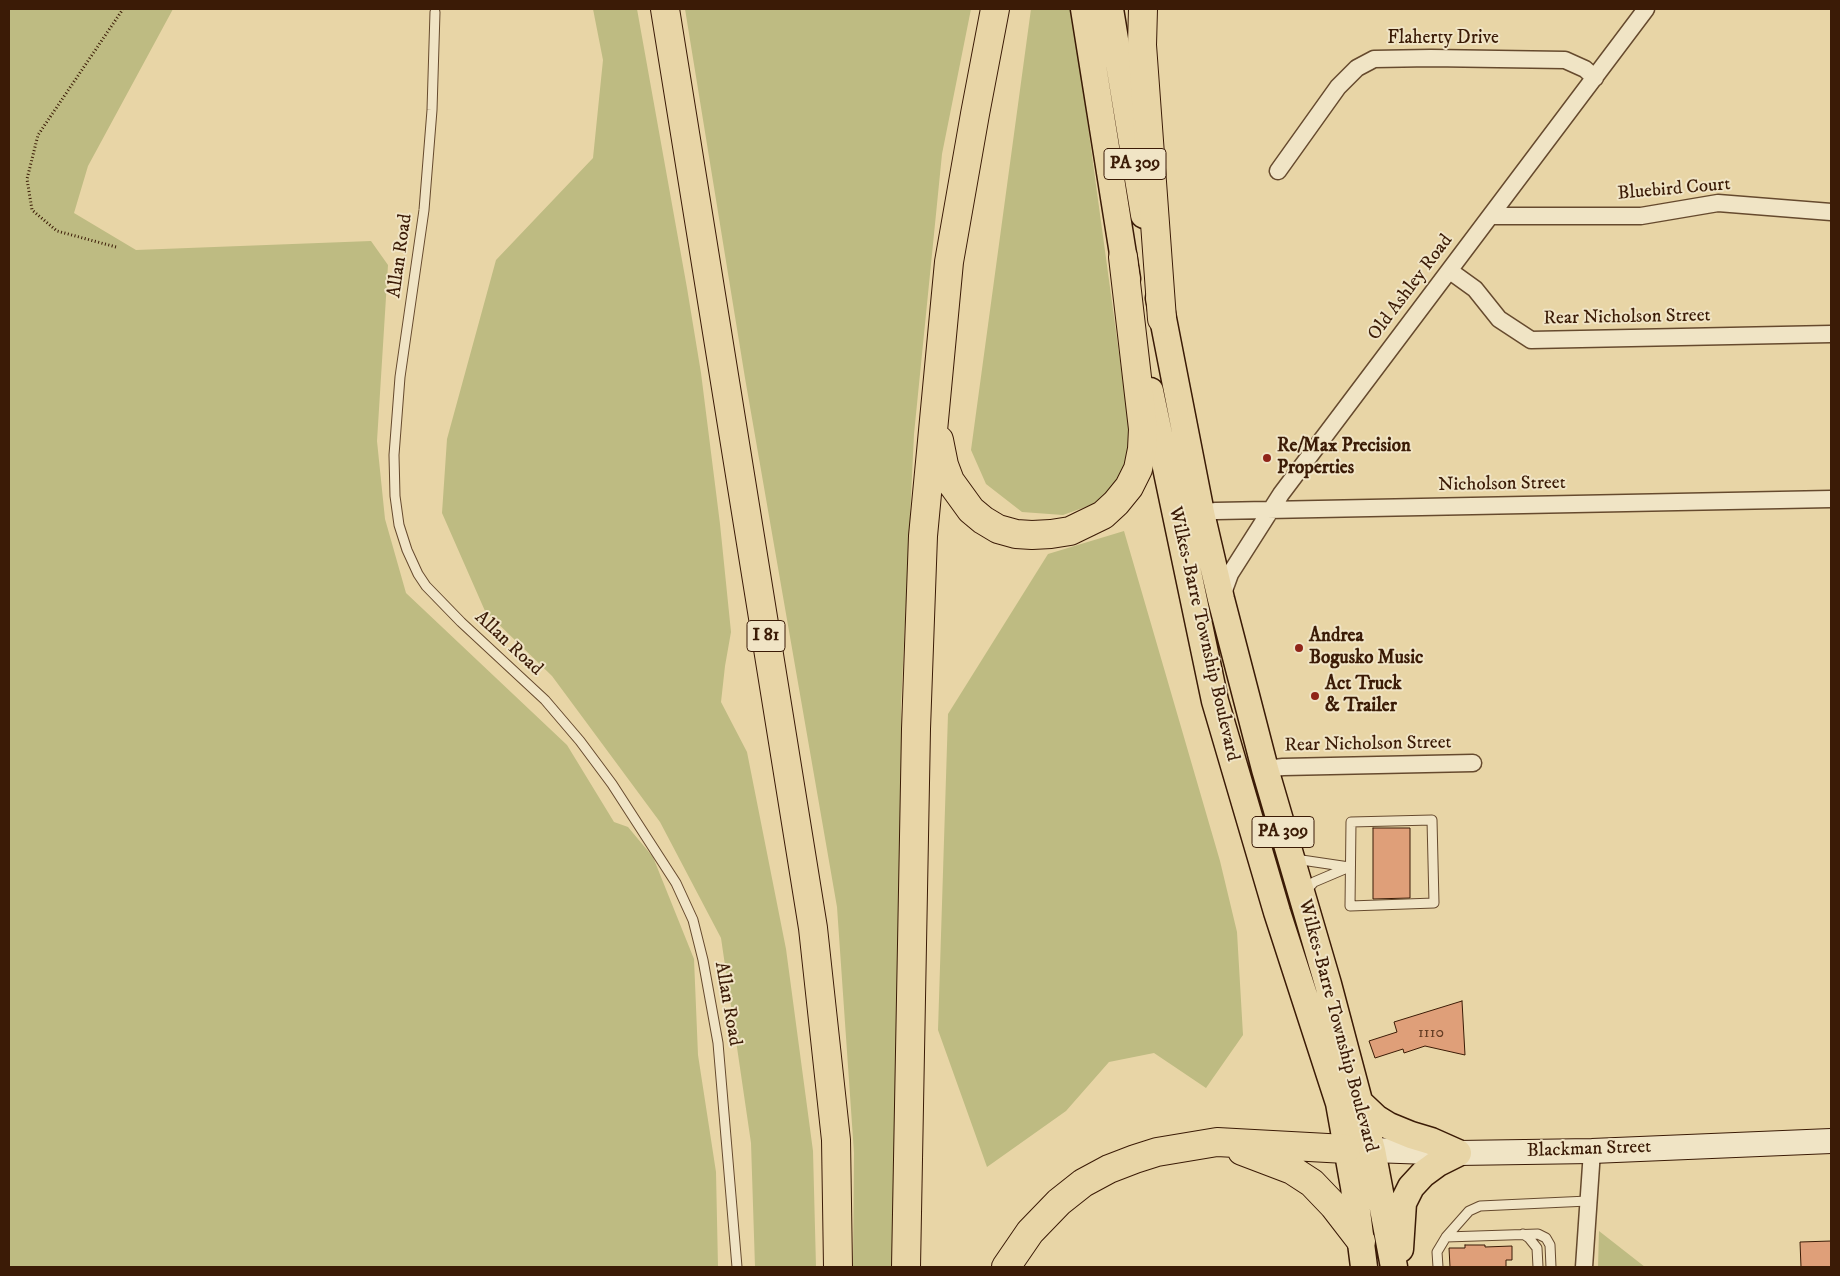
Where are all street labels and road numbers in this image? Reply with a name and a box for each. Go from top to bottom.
street label: Flaherty Drive [1387,28,1499,50]
road number: PA 309 [1104,148,1166,180]
street label: Bluebird Court [1617,174,1731,206]
street label: Allan Road [384,212,418,300]
street label: Old Ashley Road [1364,230,1458,346]
street label: Rear Nicholson Street [1543,305,1711,331]
street label: Nicholson Street [1438,472,1566,498]
street label: Wilkes-Barre Township Boulevard [1163,504,1243,764]
street label: Allan Road [469,607,547,681]
road number: I 81 [747,620,785,652]
street label: Rear Nicholson Street [1284,732,1452,758]
road number: PA 309 [1252,816,1314,848]
street label: Wilkes-Barre Township Boulevard [1292,897,1382,1155]
street label: Allan Road [708,960,746,1048]
street label: Blackman Street [1526,1136,1652,1164]

